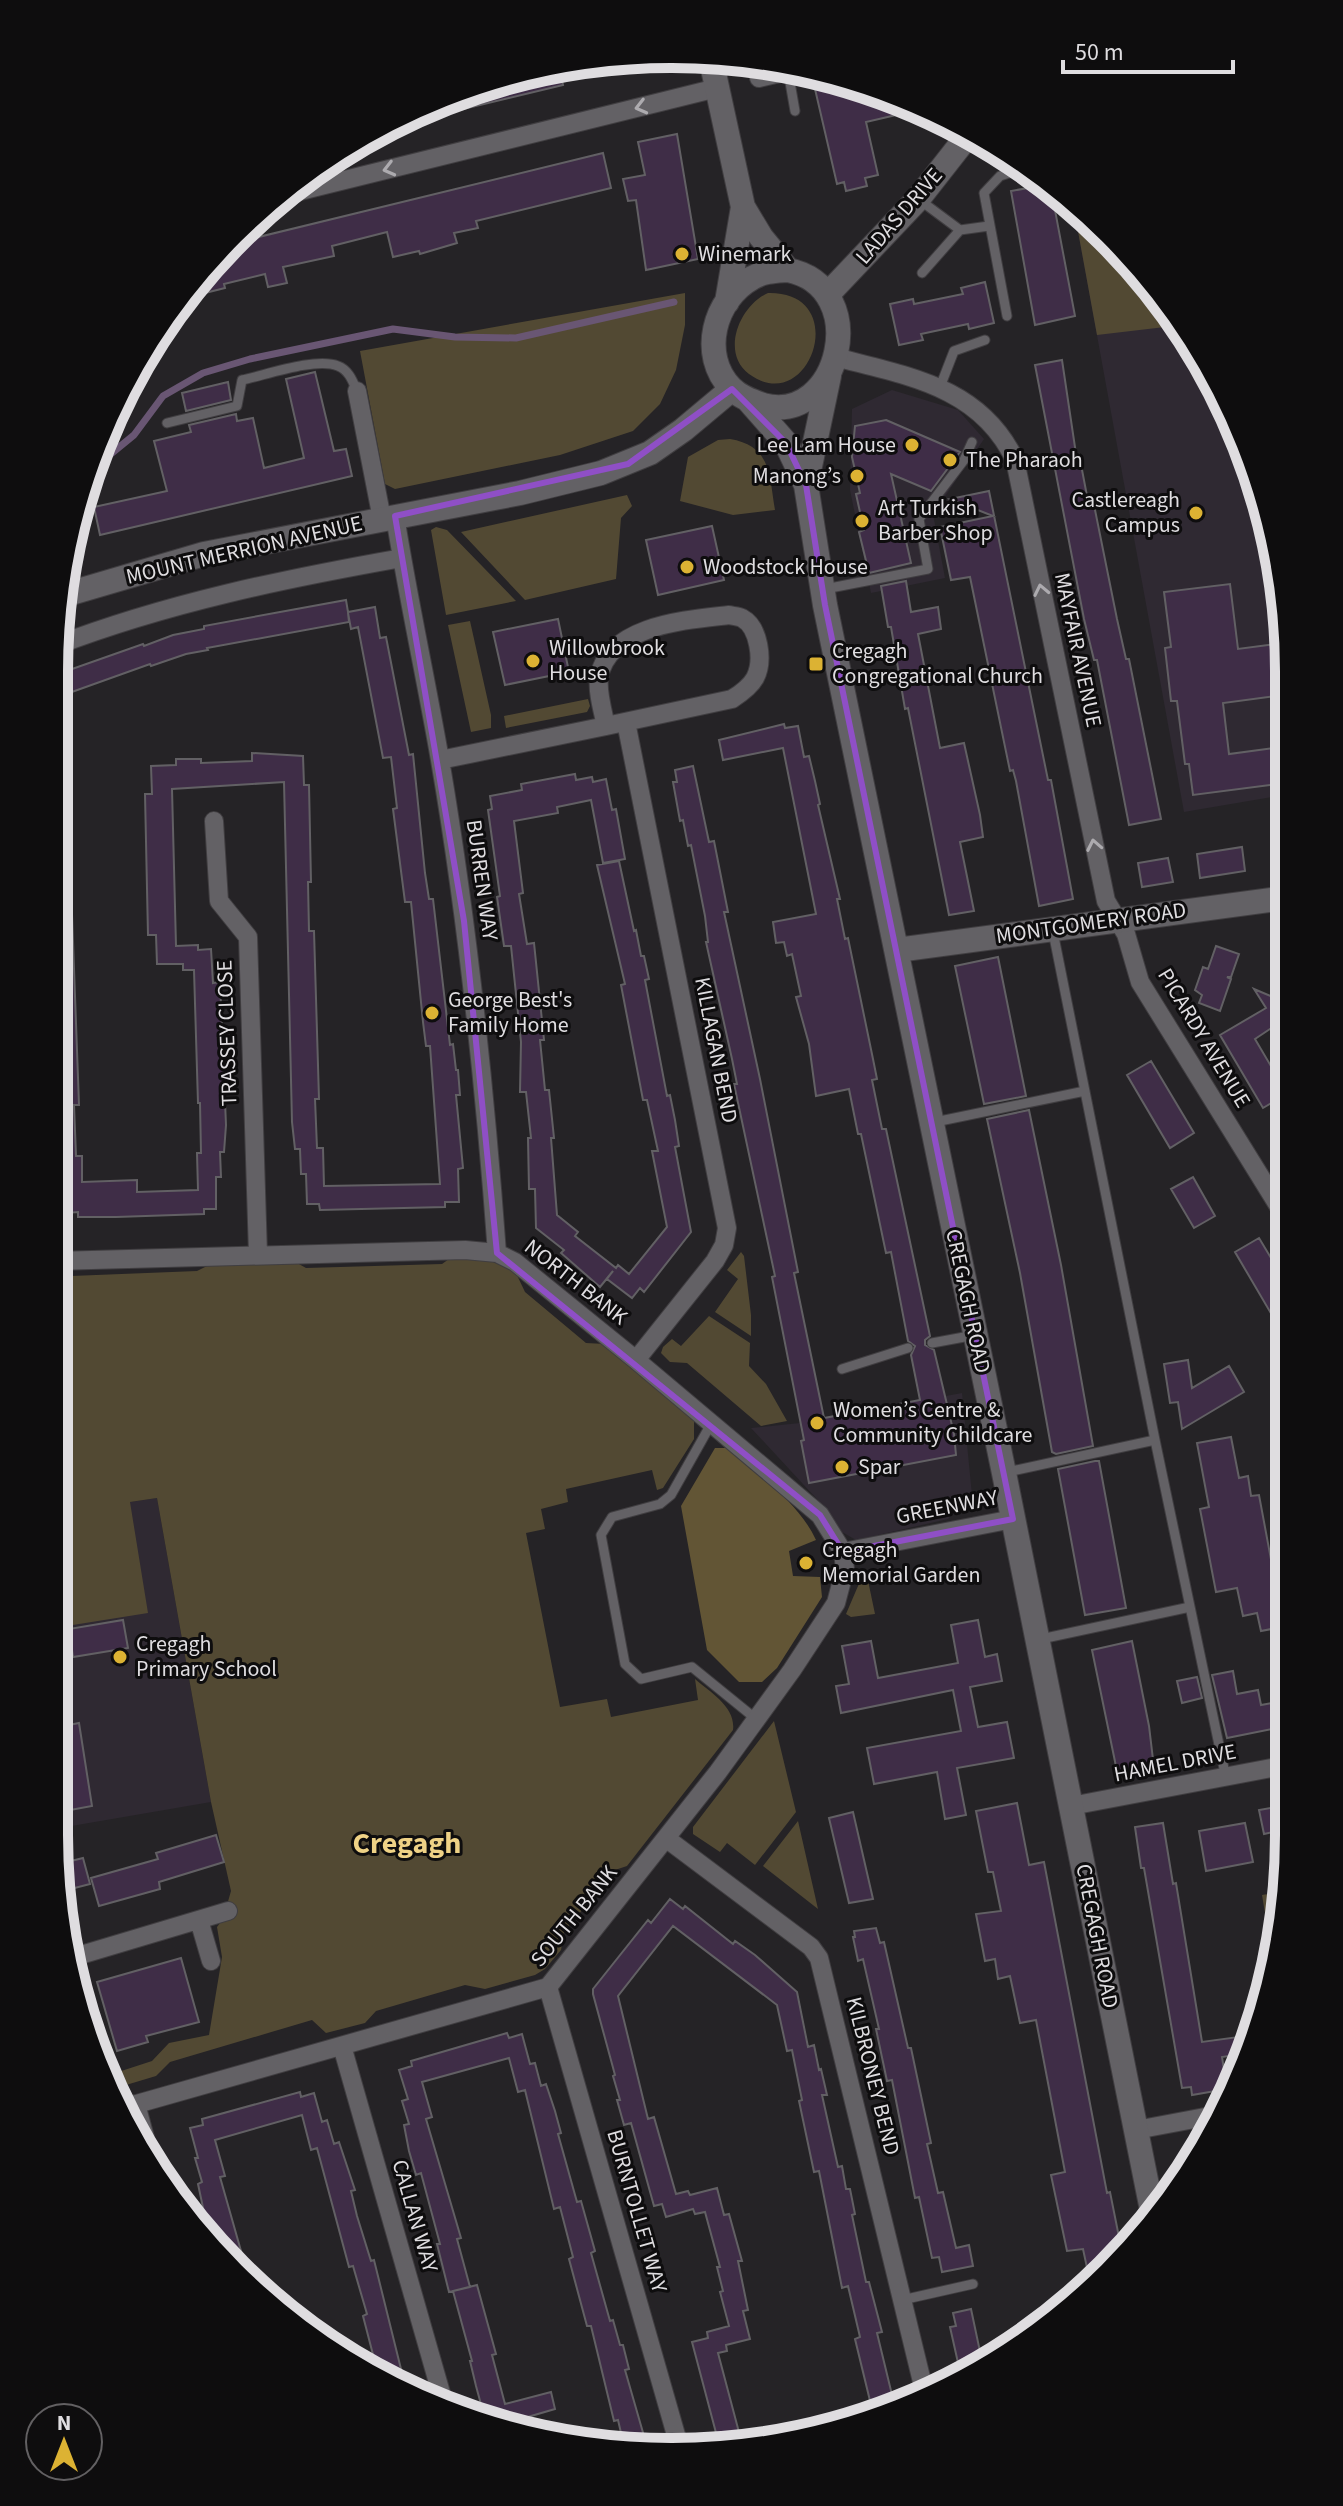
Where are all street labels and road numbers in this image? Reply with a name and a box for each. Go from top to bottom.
street label: LADAS DRIVE [848,161,950,271]
street label: MOUNT MERRION AVENUE [123,507,365,593]
street label: MAYFAIR AVENUE [1046,570,1110,730]
street label: BURREN WAY [458,817,506,943]
street label: MONTGOMERY ROAD [994,894,1188,952]
street label: TRASSEY CLOSE [208,959,246,1107]
street label: PICARDY AVENUE [1150,962,1258,1114]
street label: KILLAGAN BEND [686,974,746,1126]
street label: CREGAGH ROAD [937,1226,999,1376]
street label: NORTH BANK [518,1231,635,1333]
street label: GREENWAY [893,1481,1001,1533]
street label: HAMEL DRIVE [1111,1735,1239,1791]
street label: SOUTH BANK [523,1858,625,1974]
street label: CREGAGH ROAD [1067,1861,1127,2011]
street label: KILBRONEY BEND [838,1993,908,2159]
street label: BURNTOLLET WAY [598,2126,676,2297]
street label: CALLAN WAY [384,2156,447,2277]

